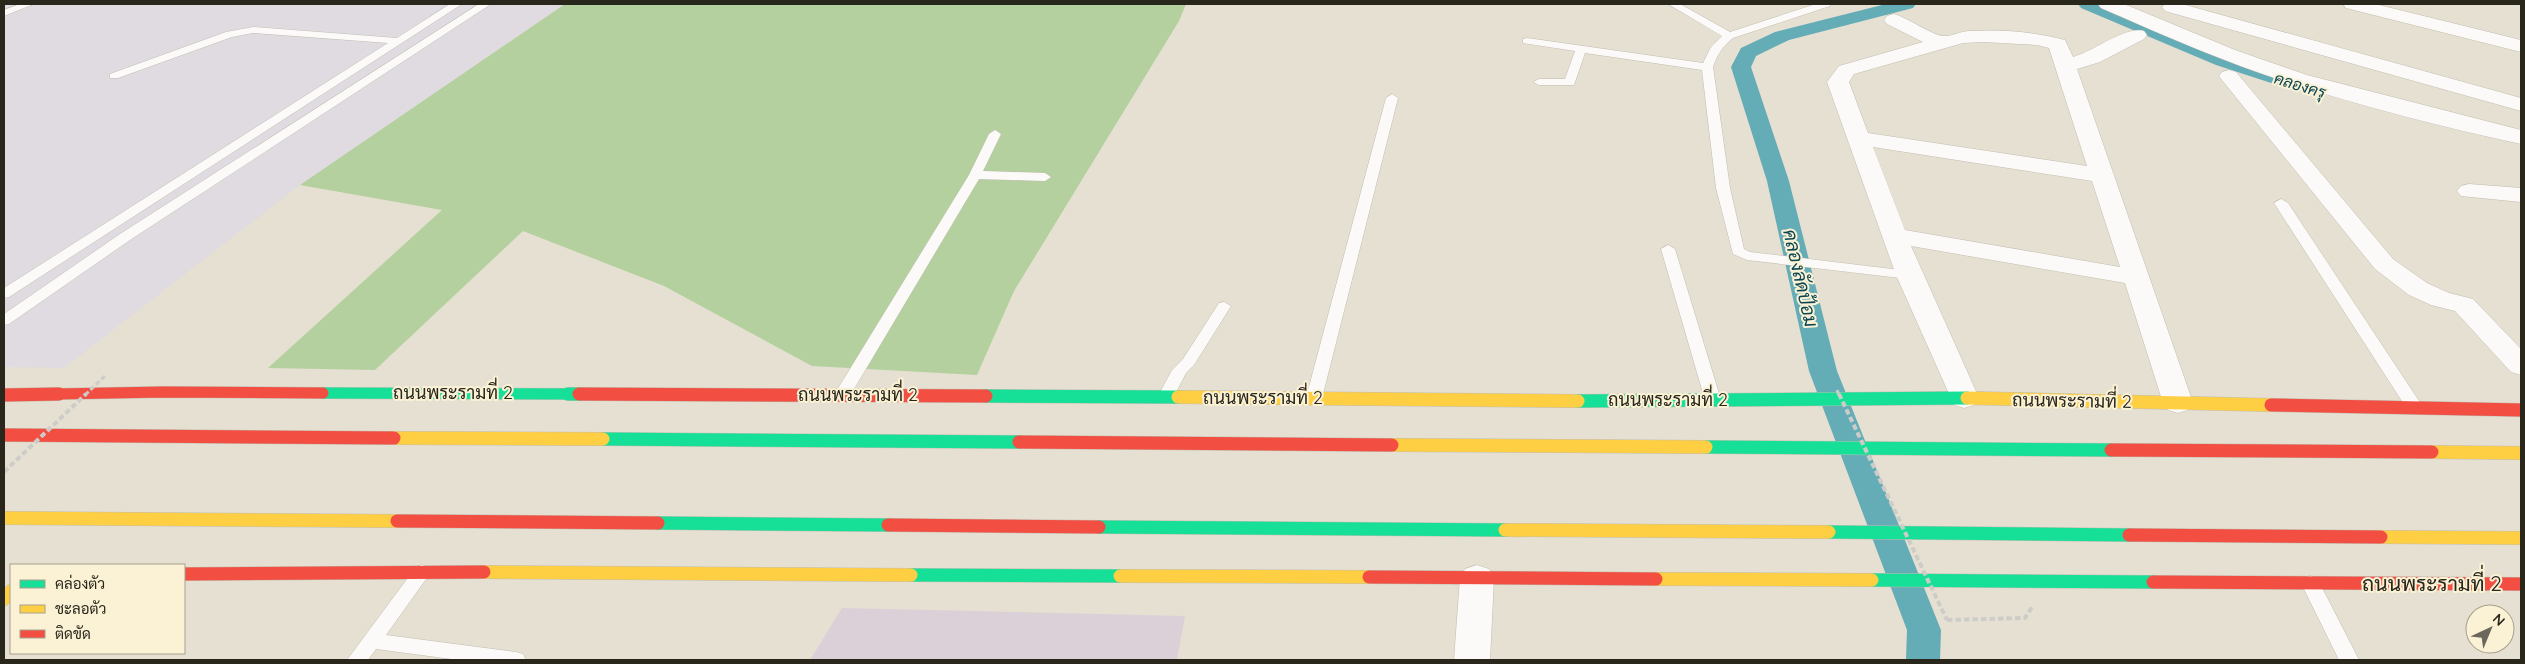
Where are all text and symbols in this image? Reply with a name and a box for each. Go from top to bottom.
water label: คลองครุ [2271,68,2329,105]
water label: คลองลัดป้อม [1778,227,1824,330]
street label: ถนนพระรามที่ 2 [393,377,513,404]
street label: ถนนพระรามที่ 2 [798,379,918,406]
street label: ถนนพระรามที่ 2 [1203,382,1323,409]
street label: ถนนพระรามที่ 2 [1608,384,1728,411]
street label: ถนนพระรามที่ 2 [2012,384,2132,413]
legend [10,564,185,654]
street label: ถนนพระรามที่ 2 [2362,564,2502,596]
text: คล่องตัว [55,574,105,593]
text: ชะลอตัว [55,599,106,618]
north arrow [2465,604,2515,654]
text: N [2489,610,2509,630]
text: ติดขัด [55,624,91,643]

